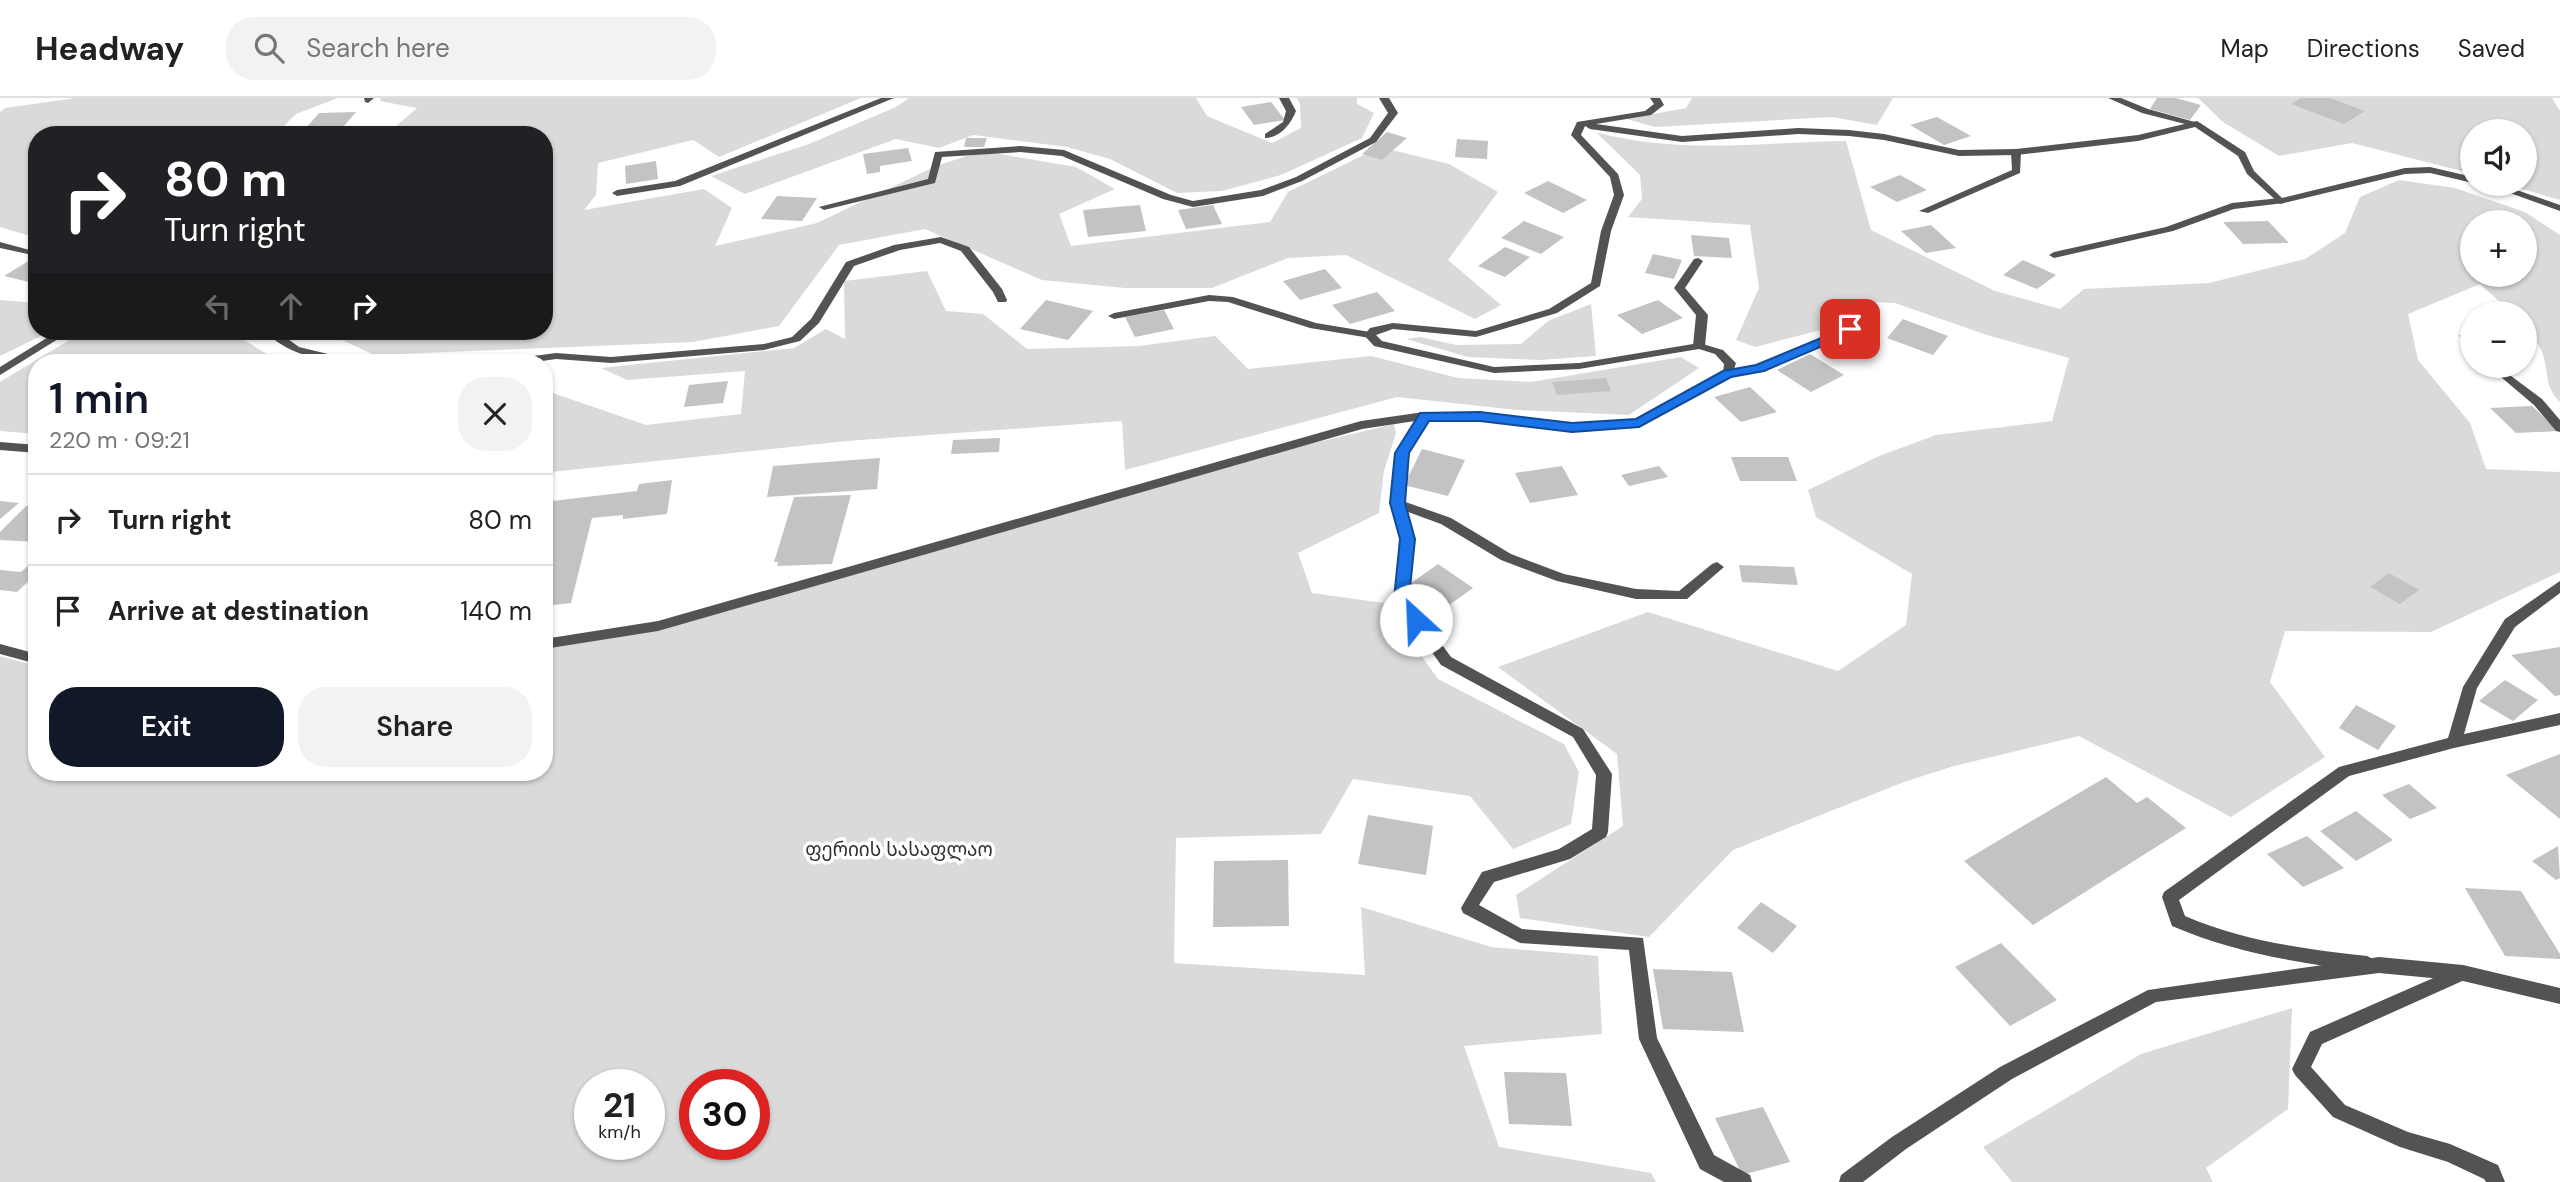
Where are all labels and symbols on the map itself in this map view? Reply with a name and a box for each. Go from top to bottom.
pin [1820,299,1880,359]
position arrow [1379,583,1453,657]
park label: ფერიის სასაფლაო [805,837,993,862]
speed limit sign: 30 [679,1069,770,1160]

